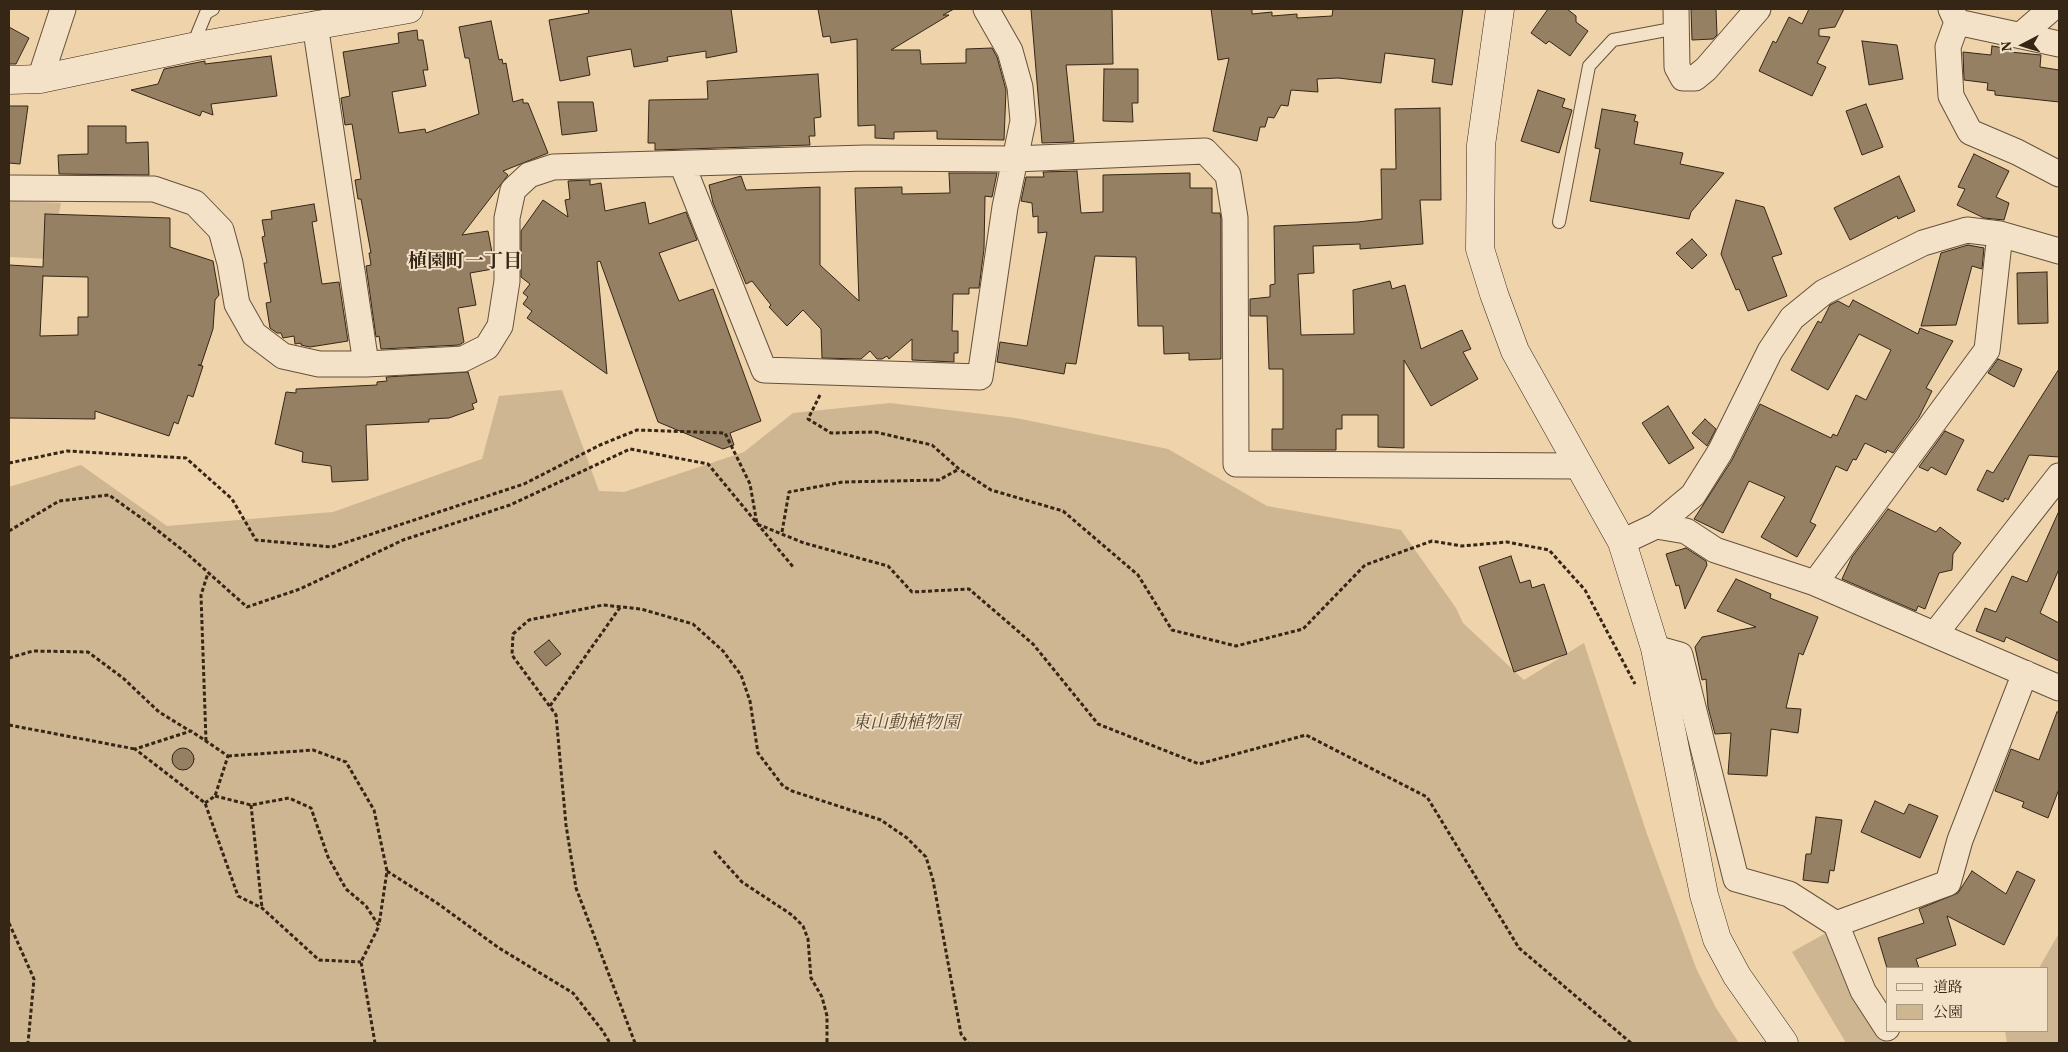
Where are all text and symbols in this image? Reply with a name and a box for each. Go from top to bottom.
north arrow [1998,20,2048,70]
text: N [1998,40,2017,52]
district label: 植園町一丁目 [408,253,522,275]
park label: 東山動植物園 [852,714,960,736]
legend [1886,967,2048,1032]
text: 道路 [1933,978,1963,999]
text: 公園 [1933,1003,1963,1024]

